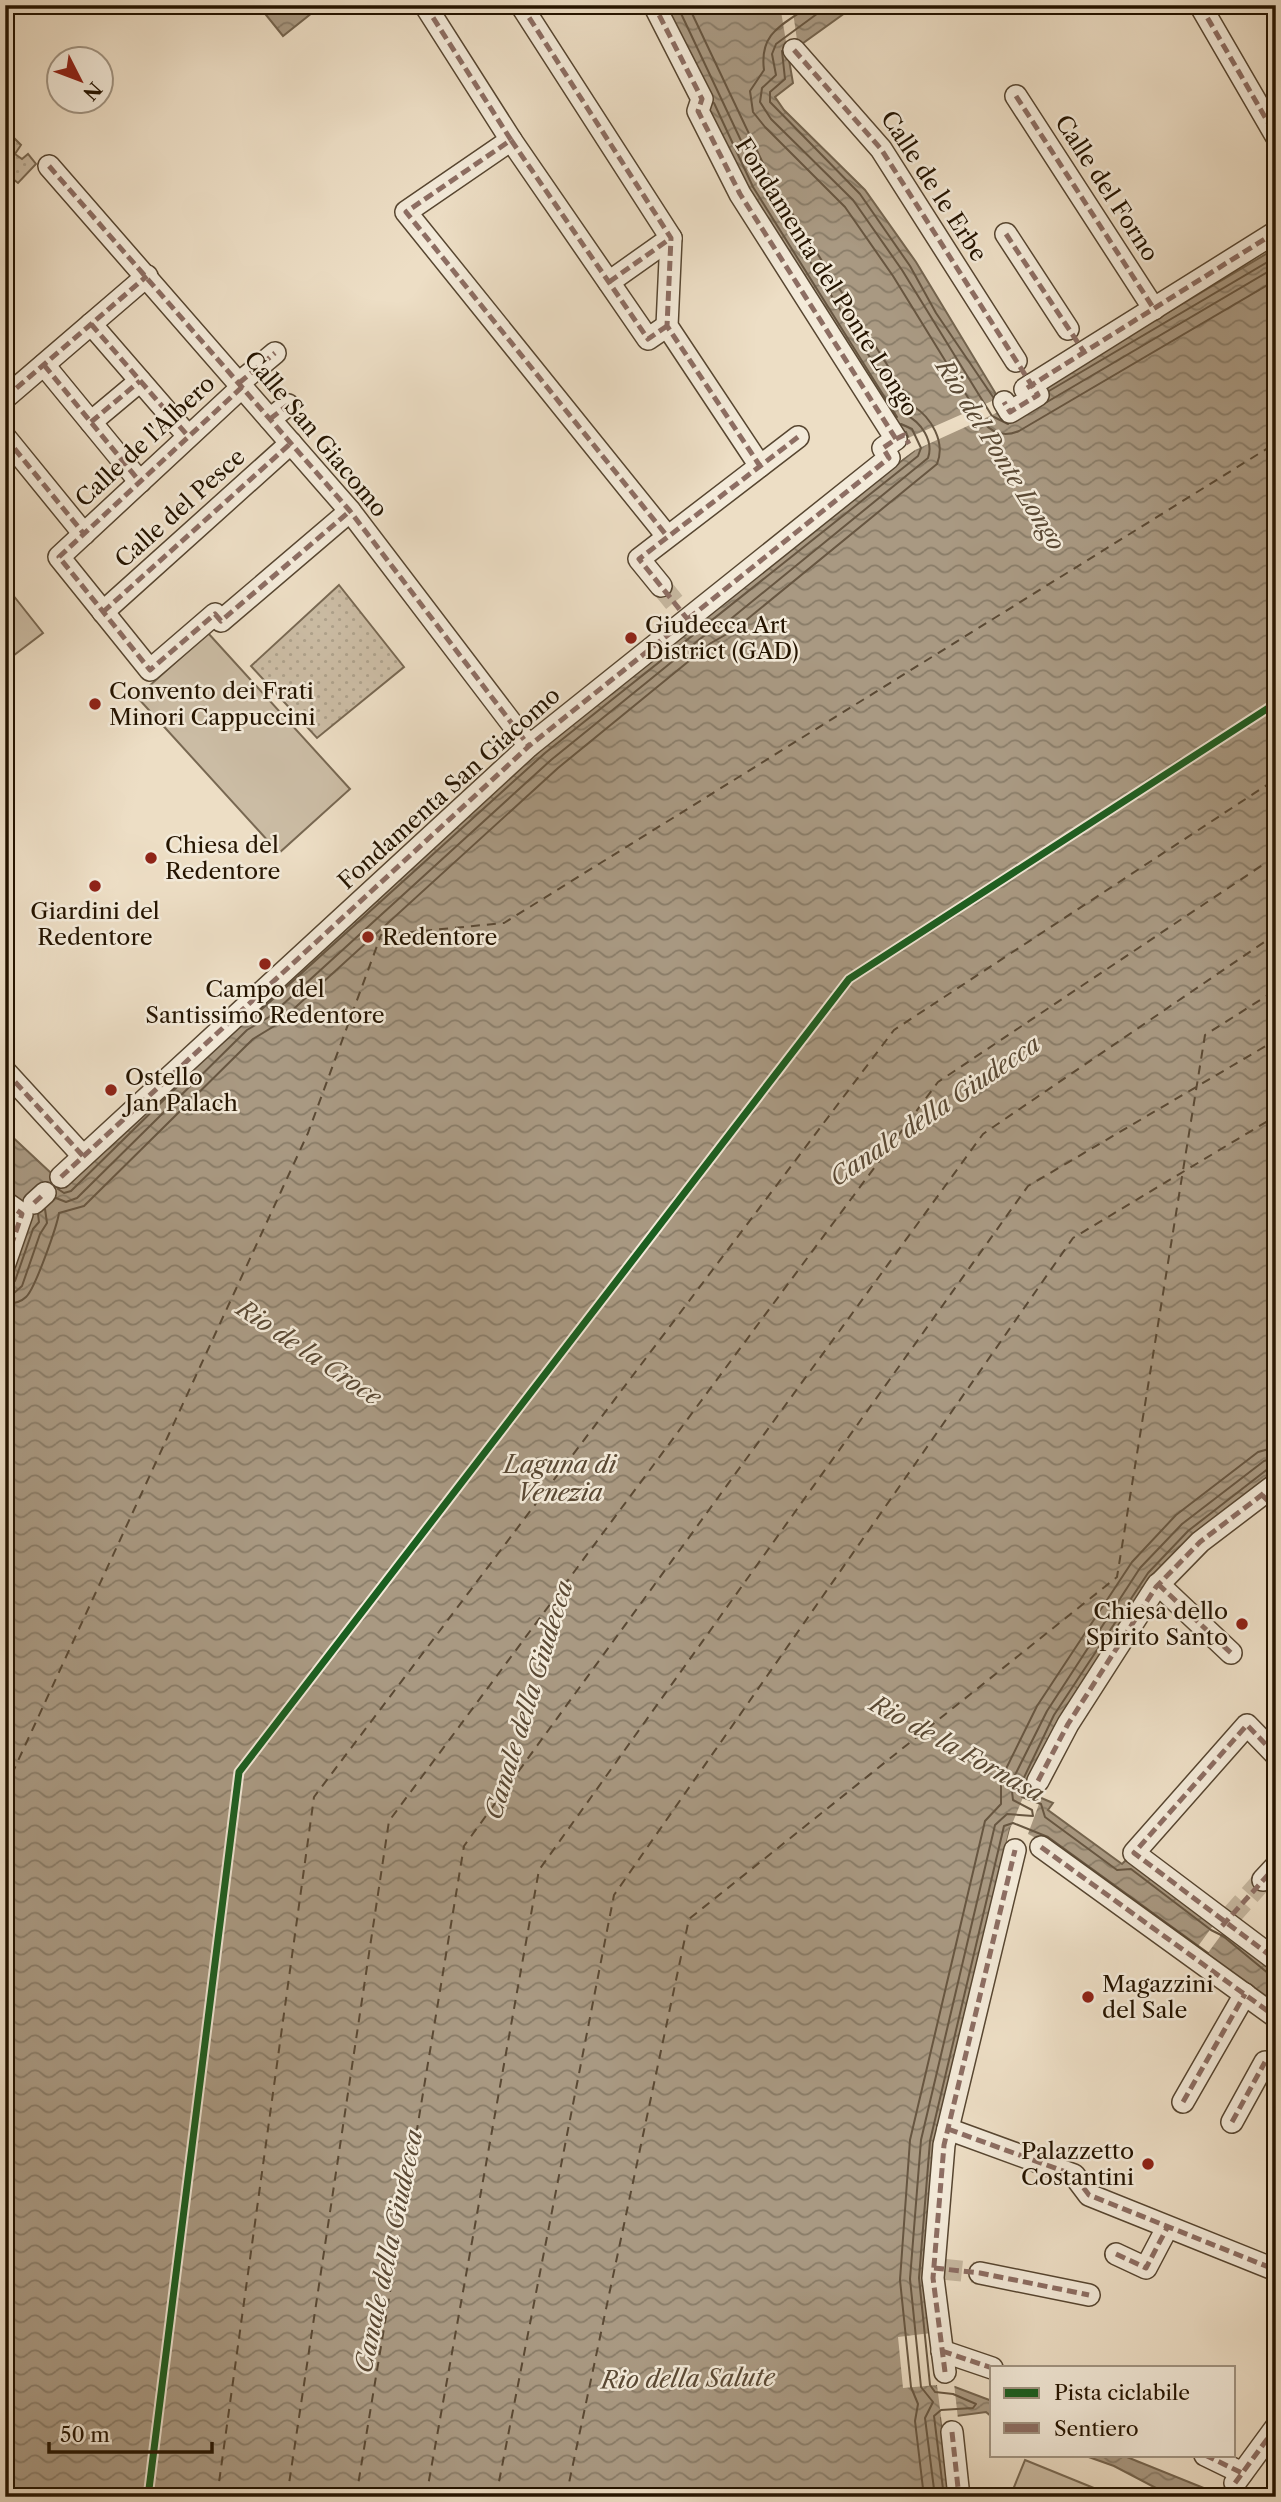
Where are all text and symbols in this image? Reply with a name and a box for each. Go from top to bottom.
north arrow [46,46,116,116]
text: N [78,77,106,105]
street label: Calle de le Erbe [875,106,993,266]
street label: Calle del Forno [1049,110,1165,266]
street label: Fondamenta del Ponte Longo [729,133,925,421]
street label: Calle San Giacomo [238,345,394,523]
water label: Rio del Ponte Longo [929,352,1071,556]
street label: Calle de l'Albero [70,369,220,513]
street label: Calle del Pesce [109,442,251,574]
place label: Giudecca Art District (GAD) [645,611,799,665]
marker: Giudecca Art District (GAD) [623,630,639,646]
place label: Convento dei Frati Minori Cappuccini [109,677,315,731]
street label: Fondamenta San Giacomo [332,681,566,895]
marker: Convento dei Frati Minori Cappuccini [87,696,103,712]
place label: Chiesa del Redentore [165,831,280,885]
marker: Chiesa del Redentore [143,850,159,866]
marker: Giardini del Redentore [87,878,103,894]
place label: Giardini del Redentore [30,897,160,951]
place label: Redentore [382,923,497,951]
marker: Redentore [360,929,376,945]
marker: Campo del Santissimo Redentore [257,956,273,972]
place label: Campo del Santissimo Redentore [145,975,385,1029]
water label: Canale della Giudecca [824,1029,1046,1192]
place label: Ostello Jan Palach [122,1063,238,1117]
marker: Ostello Jan Palach [103,1082,119,1098]
water label: Rio de la Croce [230,1293,388,1412]
water label: Laguna di Venezia [502,1450,618,1507]
water label: Canale della Giudecca [478,1577,579,1823]
place label: Chiesa dello Spirito Santo [1086,1597,1228,1651]
marker: Chiesa dello Spirito Santo [1234,1616,1250,1632]
water label: Rio de la Fornasa [864,1688,1049,1808]
place label: Magazzini del Sale [1102,1970,1213,2024]
marker: Magazzini del Sale [1080,1989,1096,2005]
water label: Canale della Giudecca [349,2127,428,2375]
place label: Palazzetto Costantini [1021,2137,1134,2191]
marker: Palazzetto Costantini [1140,2156,1156,2172]
water label: Rio della Salute [599,2362,777,2395]
legend [990,2366,1236,2456]
text: Pista ciclabile [1054,2380,1190,2405]
scale bar [49,2411,212,2455]
text: Sentiero [1054,2416,1139,2441]
text: 50 m [60,2422,110,2447]

